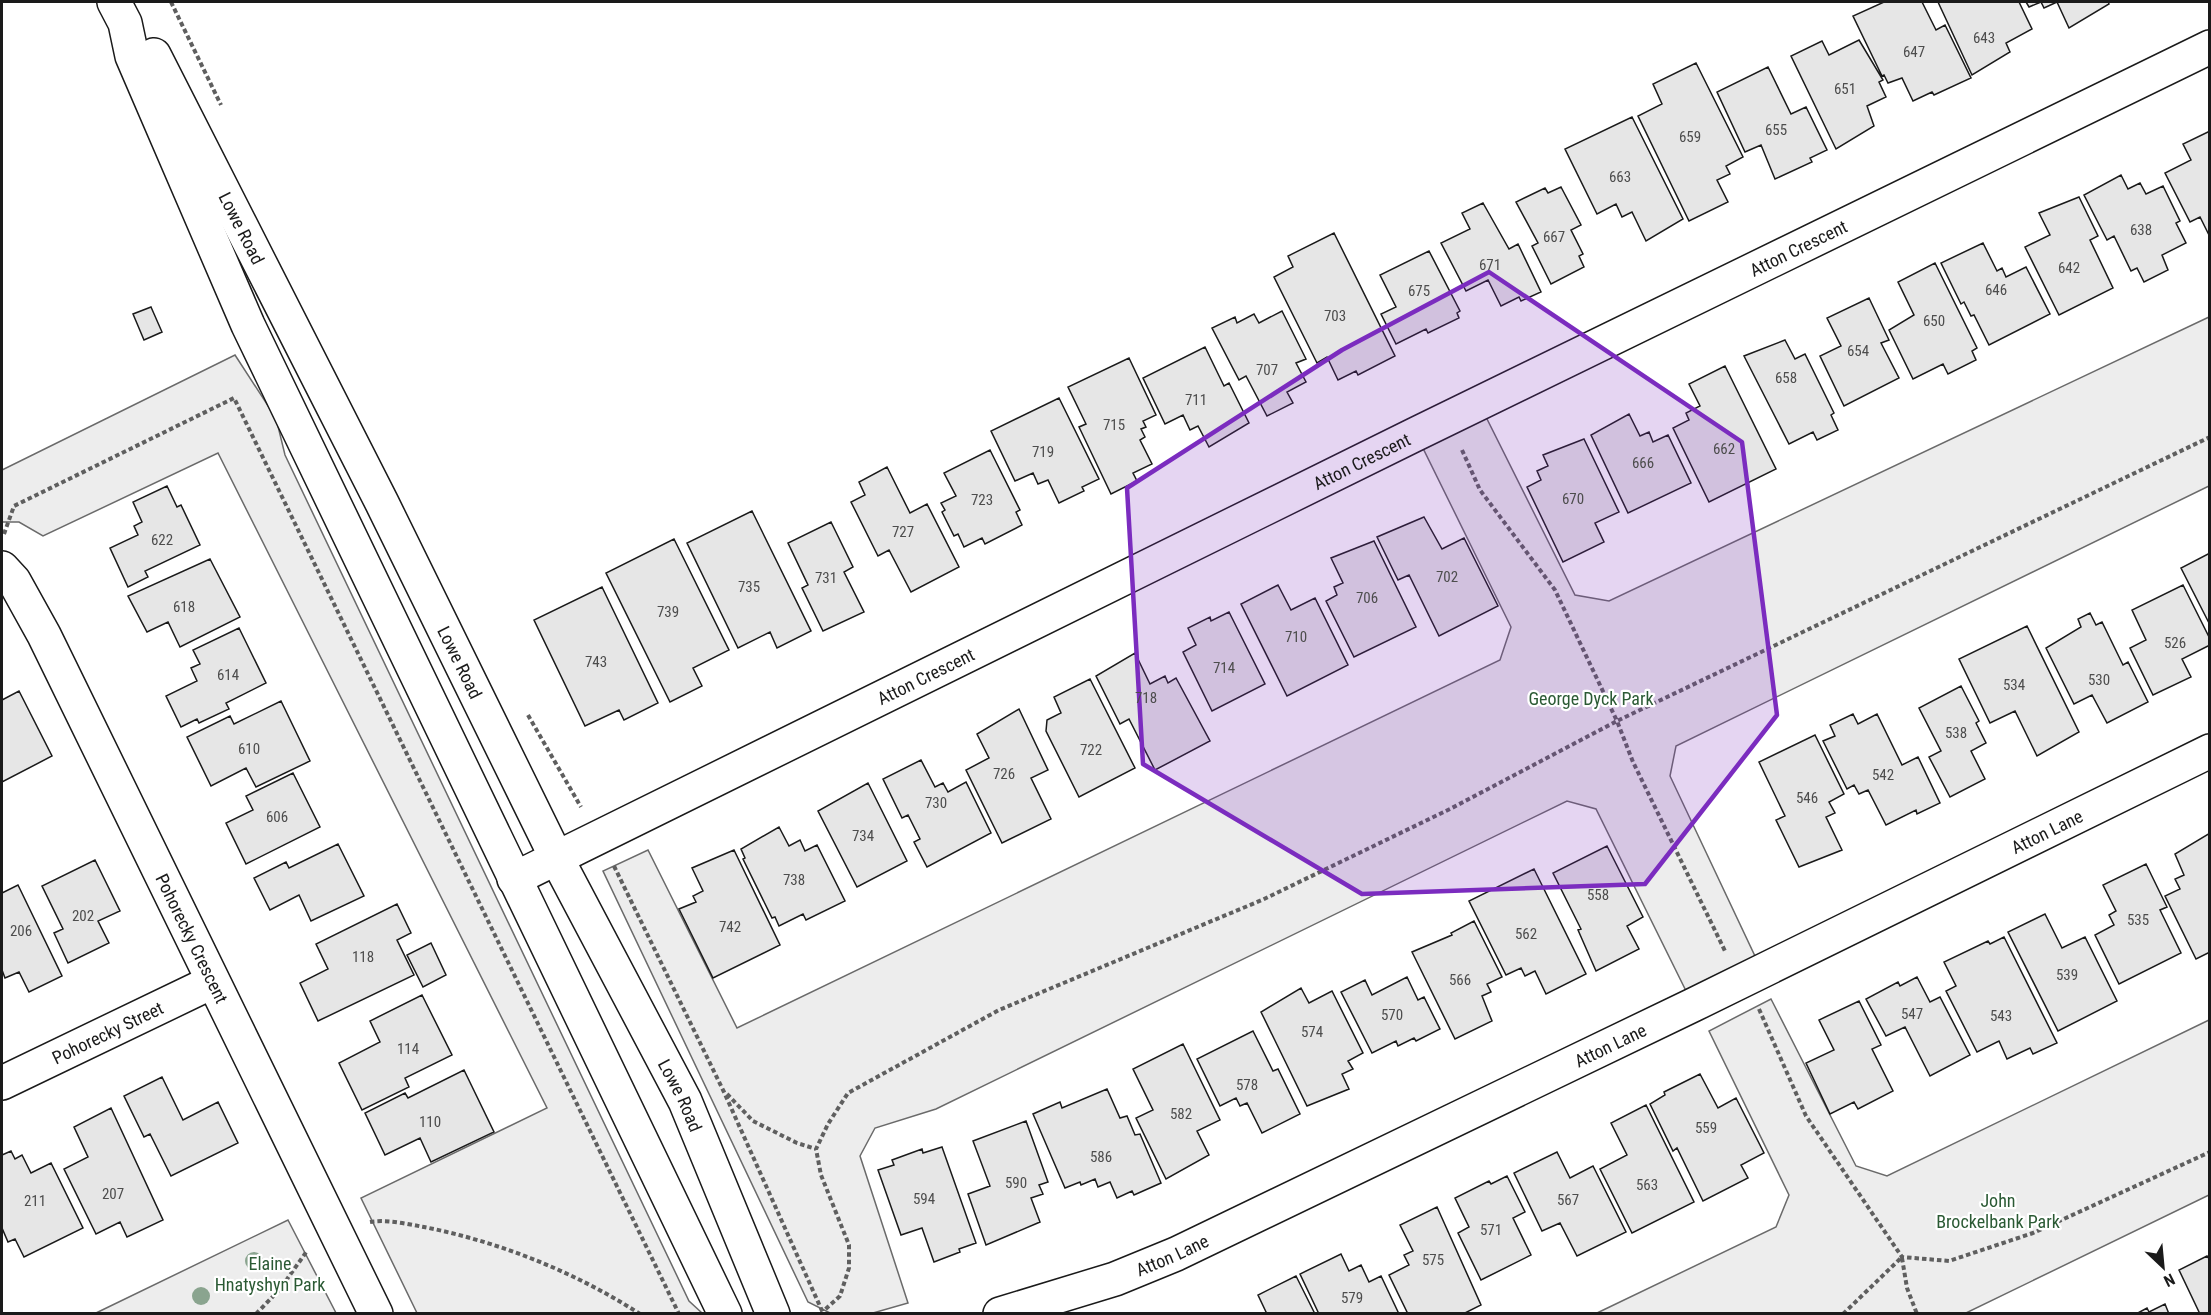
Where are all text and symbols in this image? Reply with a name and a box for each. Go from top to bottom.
house number: 643 [1973,29,1995,47]
house number: 647 [1903,43,1925,61]
house number: 651 [1834,80,1856,98]
house number: 655 [1765,121,1787,139]
house number: 659 [1679,128,1701,146]
house number: 663 [1609,168,1631,186]
street label: Lowe Road [215,188,269,267]
street label: Atton Crescent [1746,215,1850,280]
house number: 638 [2130,221,2152,239]
house number: 667 [1543,228,1565,246]
house number: 671 [1479,256,1501,274]
house number: 642 [2058,259,2080,277]
house number: 646 [1985,281,2007,299]
house number: 675 [1408,282,1430,300]
house number: 703 [1324,307,1346,325]
house number: 650 [1923,312,1945,330]
house number: 654 [1847,342,1869,360]
house number: 707 [1256,361,1278,379]
house number: 658 [1775,369,1797,387]
house number: 711 [1185,391,1207,409]
house number: 715 [1103,416,1125,434]
street label: Atton Crescent [1309,428,1413,494]
house number: 662 [1713,440,1735,458]
house number: 719 [1032,443,1054,461]
house number: 666 [1632,454,1654,472]
house number: 670 [1562,490,1584,508]
house number: 723 [971,491,993,509]
house number: 727 [892,523,914,541]
house number: 622 [151,531,173,549]
house number: 702 [1436,568,1458,586]
house number: 731 [815,569,837,587]
house number: 735 [738,578,760,596]
house number: 706 [1356,589,1378,607]
house number: 618 [173,598,195,616]
house number: 739 [657,603,679,621]
street label: Lowe Road [434,622,487,702]
house number: 710 [1285,628,1307,646]
house number: 526 [2164,634,2186,652]
street label: Atton Crescent [874,643,978,709]
house number: 743 [585,653,607,671]
house number: 714 [1213,659,1235,677]
house number: 614 [217,666,239,684]
house number: 530 [2088,671,2110,689]
house number: 534 [2003,676,2025,694]
park label: George Dyck Park [1528,688,1654,709]
house number: 718 [1135,689,1157,707]
house number: 538 [1945,724,1967,742]
house number: 610 [238,740,260,758]
house number: 722 [1080,741,1102,759]
house number: 726 [993,765,1015,783]
house number: 542 [1872,766,1894,784]
house number: 546 [1796,789,1818,807]
house number: 730 [925,794,947,812]
street label: Atton Lane [2007,805,2086,858]
house number: 606 [266,808,288,826]
house number: 734 [852,827,874,845]
street label: Pohorecky Crescent [152,870,233,1006]
house number: 738 [783,871,805,889]
house number: 558 [1587,886,1609,904]
house number: 202 [72,907,94,925]
house number: 535 [2127,911,2149,929]
house number: 742 [719,918,741,936]
house number: 206 [10,922,32,940]
house number: 562 [1515,925,1537,943]
house number: 118 [352,948,374,966]
house number: 539 [2056,966,2078,984]
house number: 566 [1449,971,1471,989]
street label: Pohorecky Street [48,997,166,1068]
house number: 547 [1901,1005,1923,1023]
house number: 570 [1381,1006,1403,1024]
house number: 543 [1990,1007,2012,1025]
street label: Atton Lane [1571,1019,1649,1071]
house number: 574 [1301,1023,1323,1041]
house number: 114 [397,1040,419,1058]
street label: Lowe Road [654,1055,707,1134]
house number: 578 [1236,1076,1258,1094]
house number: 582 [1170,1105,1192,1123]
house number: 110 [419,1113,441,1131]
house number: 559 [1695,1119,1717,1137]
house number: 586 [1090,1148,1112,1166]
house number: 590 [1005,1174,1027,1192]
house number: 563 [1636,1176,1658,1194]
house number: 207 [102,1185,124,1203]
house number: 594 [913,1190,935,1208]
park label: John Brockelbank Park [1936,1190,2060,1232]
house number: 567 [1557,1191,1579,1209]
house number: 211 [24,1192,46,1210]
house number: 571 [1480,1221,1502,1239]
street label: Atton Lane [1133,1230,1212,1280]
north arrow [2133,1237,2193,1297]
house number: 575 [1422,1251,1444,1269]
park label: Elaine Hnatyshyn Park [215,1253,325,1295]
text: N [2161,1269,2178,1291]
house number: 579 [1341,1289,1363,1307]

